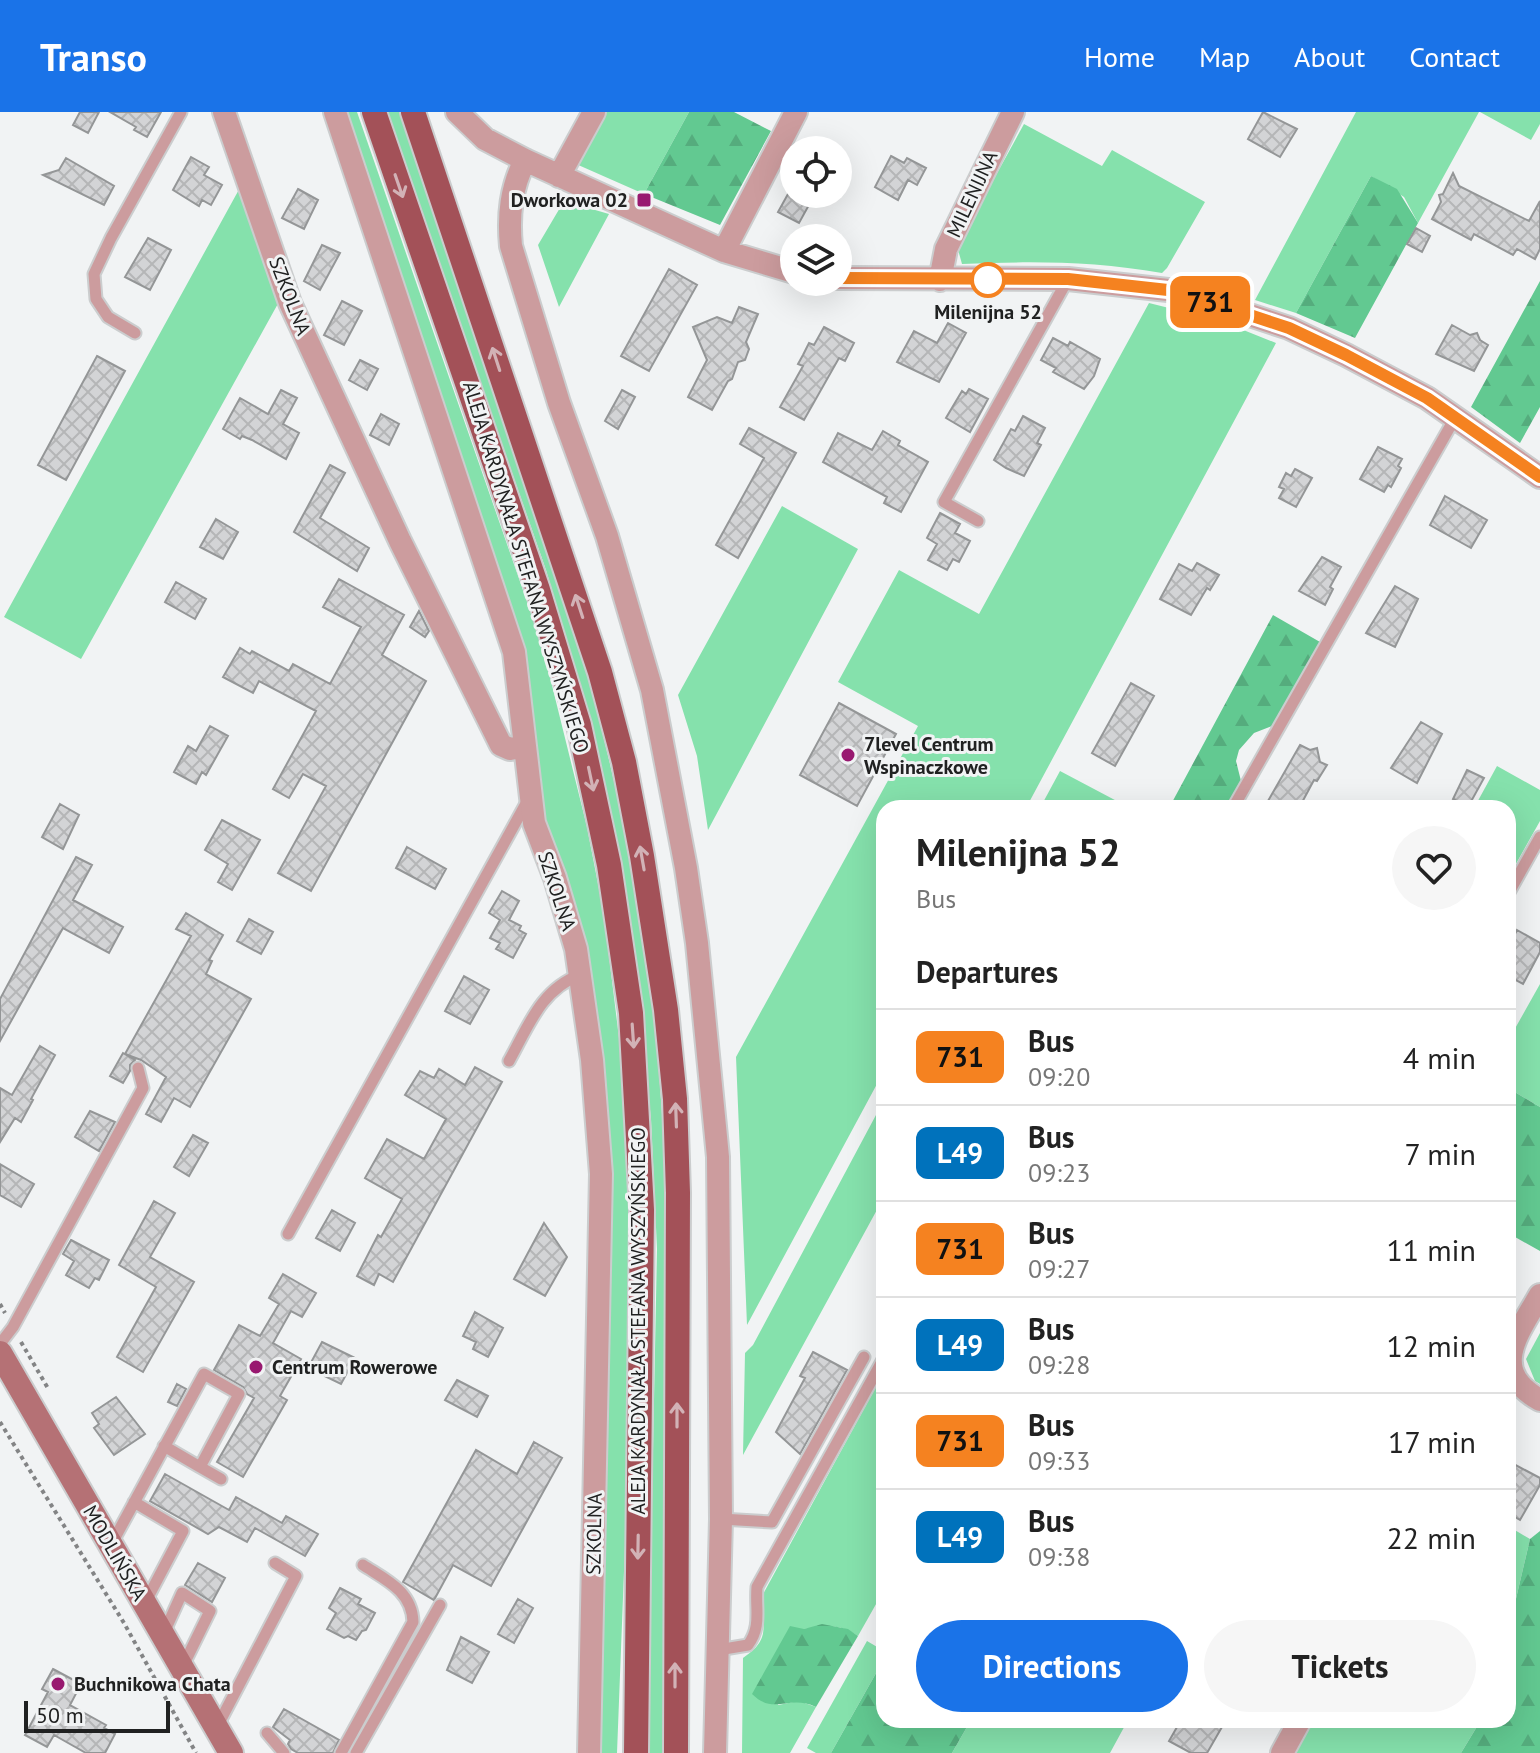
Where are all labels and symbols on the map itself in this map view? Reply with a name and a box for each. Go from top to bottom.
street label: MILENIJNA [941,146,1004,242]
one-way arrow [393,173,408,198]
place label: Dworkowa 02 [511,187,628,213]
marker: Dworkowa 02 [635,191,653,209]
street label: SZKOLNA [263,253,317,339]
marker: Milenijna 52 [971,263,1005,297]
line badge: 731 [1164,276,1256,328]
place label: Milenijna 52 [934,299,1042,325]
one-way arrow [488,347,503,372]
street label: ALEJA KARDYNAŁA STEFANA WYSZYŃSKIEGO [457,378,595,756]
one-way arrow [570,594,585,619]
place label: 7level Centrum Wspinaczkowe [864,731,994,780]
marker: 7level Centrum Wspinaczkowe [839,746,857,764]
one-way arrow [584,766,599,792]
one-way arrow [634,846,649,871]
street label: SZKOLNA [532,848,582,934]
one-way arrow [626,1022,641,1049]
one-way arrow [668,1102,683,1129]
street label: ALEJA KARDYNAŁA STEFANA WYSZYŃSKIEGO [625,1127,651,1515]
place label: Centrum Rowerowe [272,1354,437,1380]
marker: Centrum Rowerowe [247,1358,265,1376]
one-way arrow [669,1402,685,1429]
street label: SZKOLNA [580,1493,608,1575]
street label: MODLIŃSKA [77,1501,153,1606]
one-way arrow [630,1533,646,1560]
one-way arrow [667,1662,682,1689]
place label: Buchnikowa Chata [74,1671,231,1697]
marker: Buchnikowa Chata [49,1675,67,1693]
scale bar [24,1697,170,1733]

